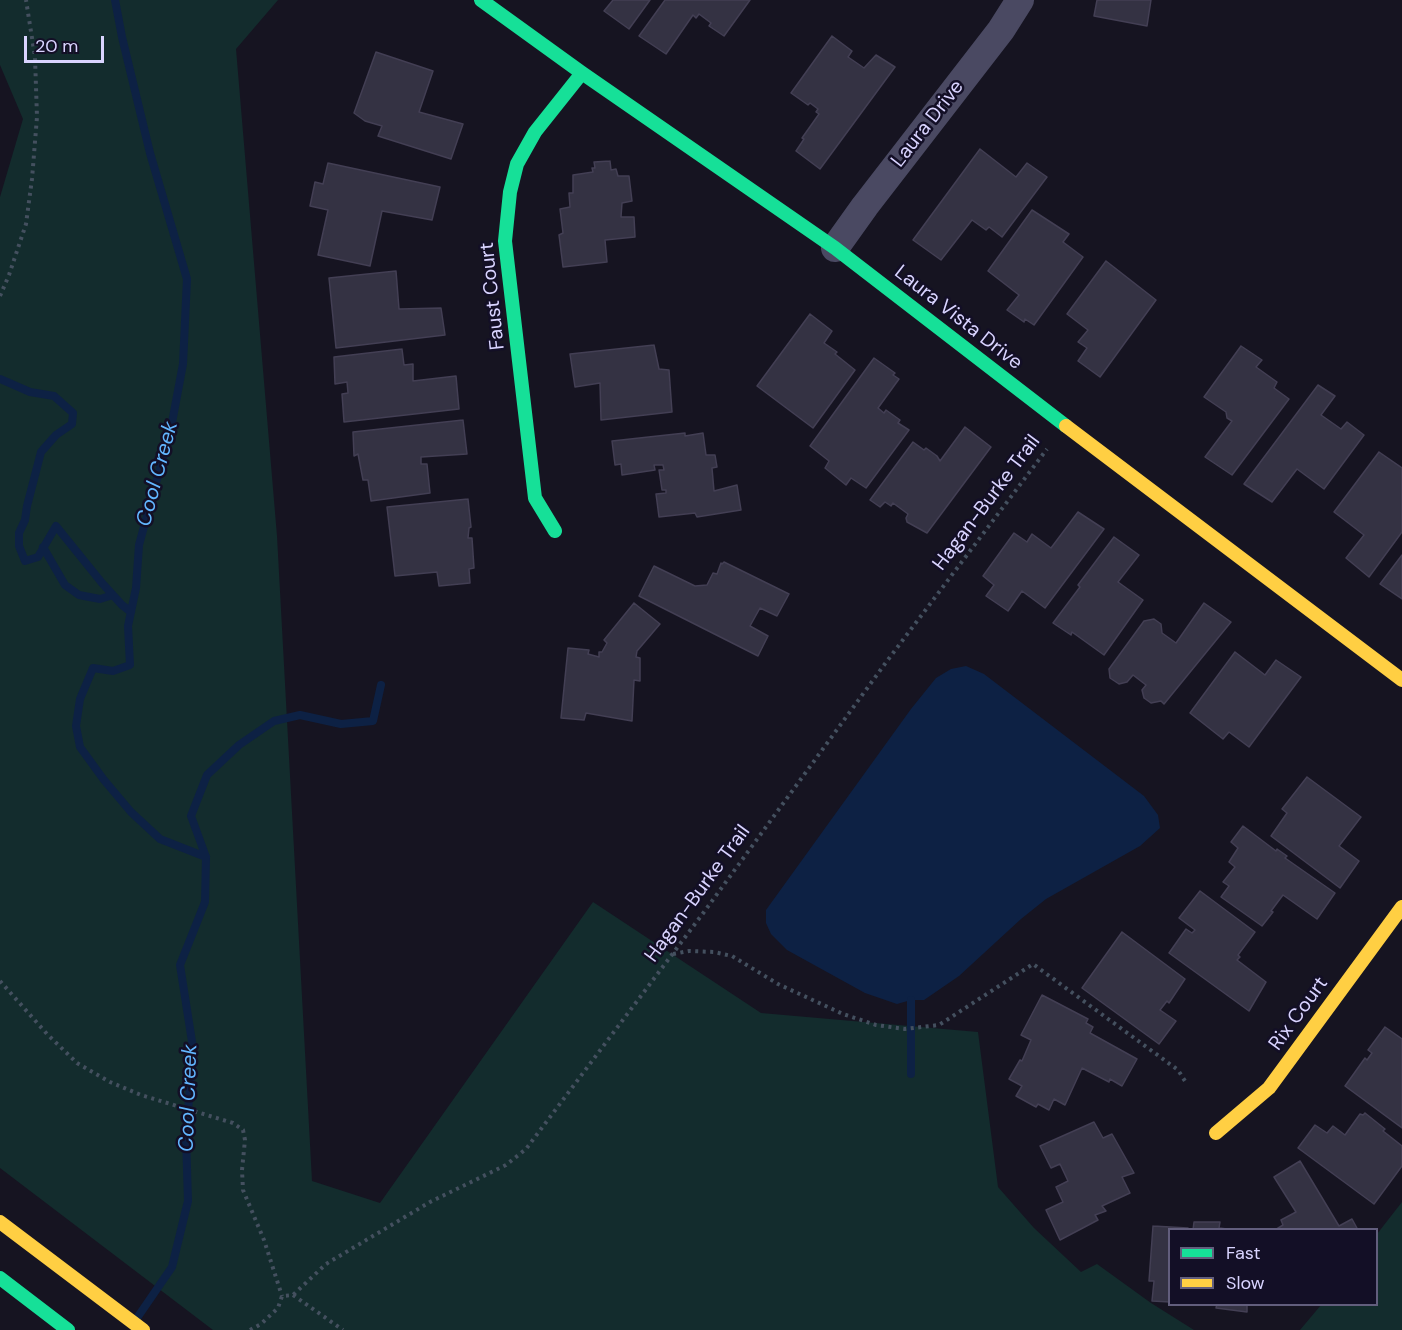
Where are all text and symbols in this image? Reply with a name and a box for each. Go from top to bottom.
scale bar [27,24,106,62]
text: 20 m [35,34,78,58]
street label: Laura Drive [887,76,969,172]
street label: Faust Court [475,241,511,351]
street label: Laura Vista Drive [889,261,1027,375]
water label: Cool Creek [132,419,184,529]
street label: Hagan-Burke Trail [928,431,1046,575]
street label: Hagan-Burke Trail [640,821,756,967]
street label: Rix Court [1264,973,1334,1055]
water label: Cool Creek [175,1044,203,1152]
legend [1168,1228,1378,1306]
text: Fast [1226,1241,1261,1265]
text: Slow [1226,1271,1265,1295]

